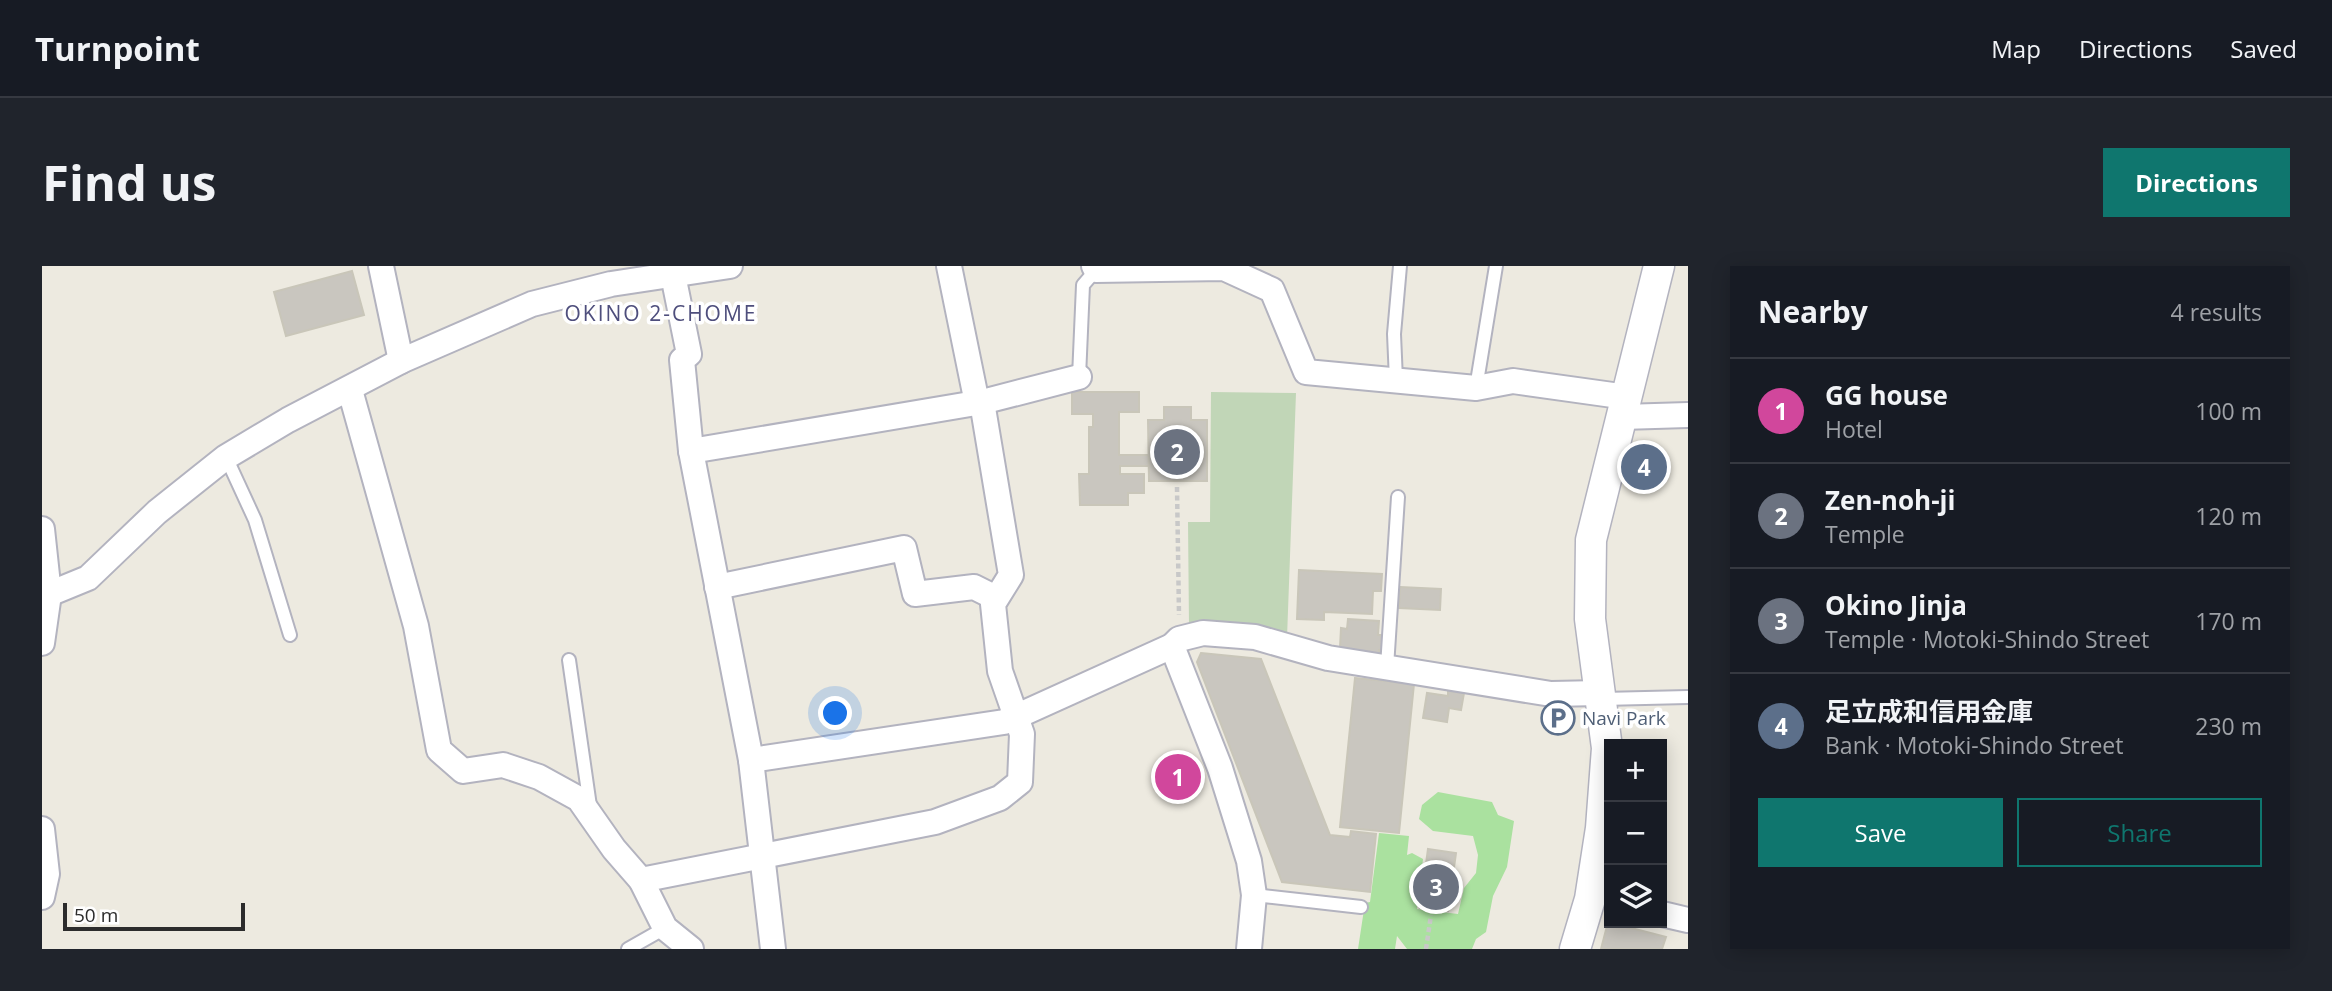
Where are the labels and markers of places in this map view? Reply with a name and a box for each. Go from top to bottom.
pin: 2 [1154,426,1200,478]
pin: 4 [1621,441,1667,493]
parking icon: Navi Park [1539,699,1577,737]
place label: Navi Park [1582,705,1666,731]
pin: 1 [1155,751,1201,803]
pin: 3 [1413,861,1459,913]

